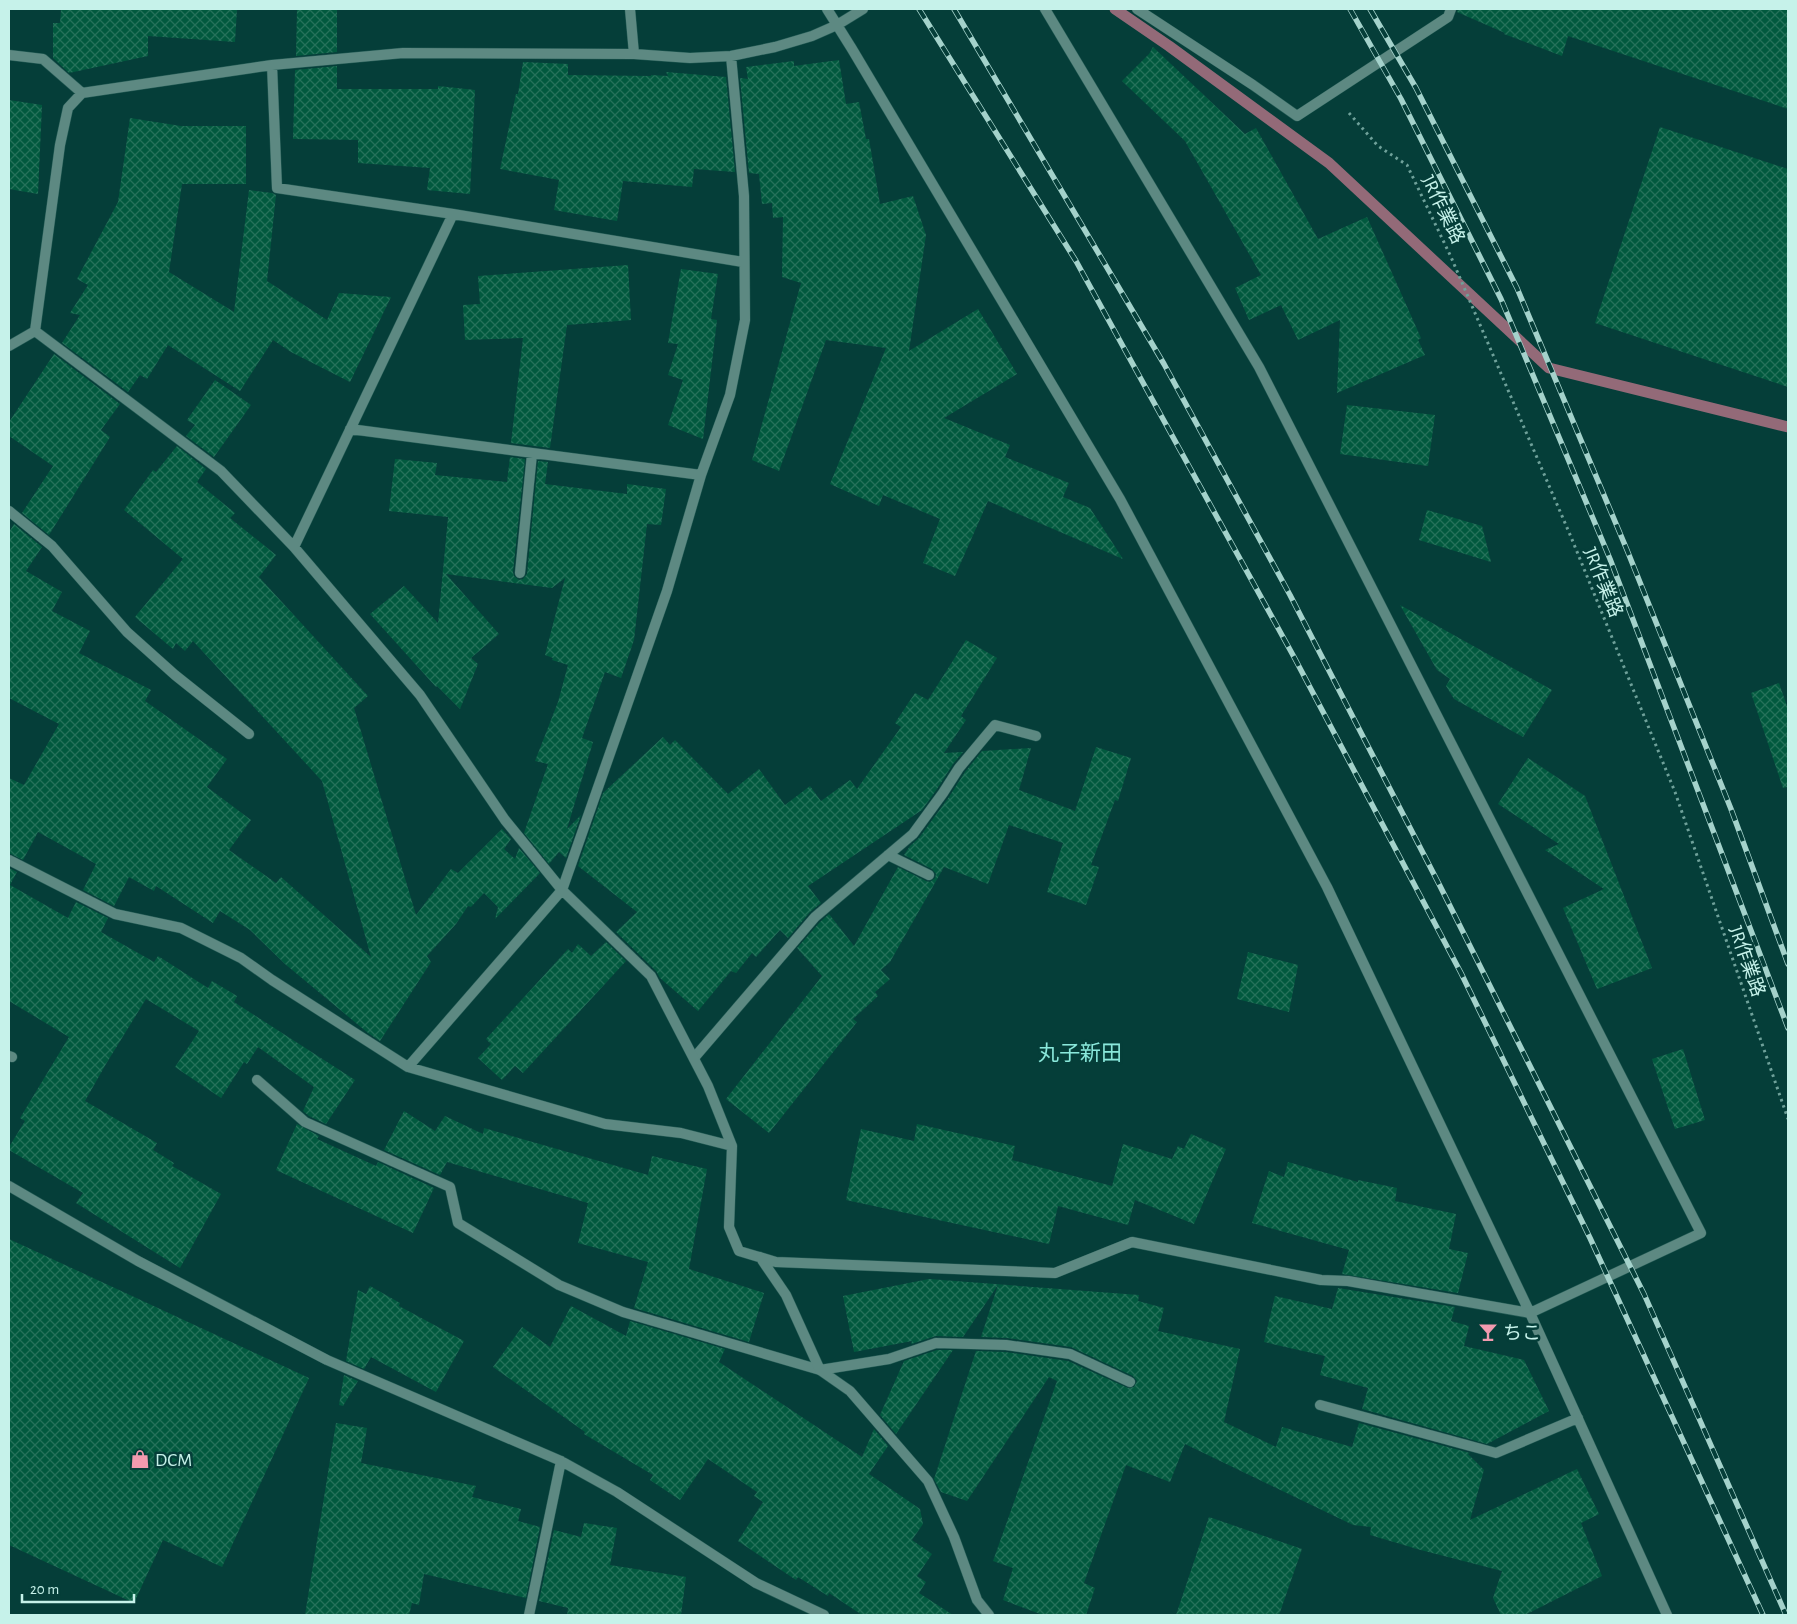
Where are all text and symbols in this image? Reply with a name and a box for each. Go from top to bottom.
street label: JR作業路 [1418,172,1468,247]
street label: JR作業路 [1580,545,1626,620]
street label: JR作業路 [1726,923,1768,999]
district label: 丸子新田 [1038,1042,1122,1064]
bar icon: ちこ [1477,1321,1499,1343]
place label: ちこ [1503,1324,1541,1343]
shop icon: DCM [129,1448,151,1470]
place label: DCM [155,1451,192,1470]
scale bar [22,1572,135,1604]
text: 20 m [30,1582,59,1597]

